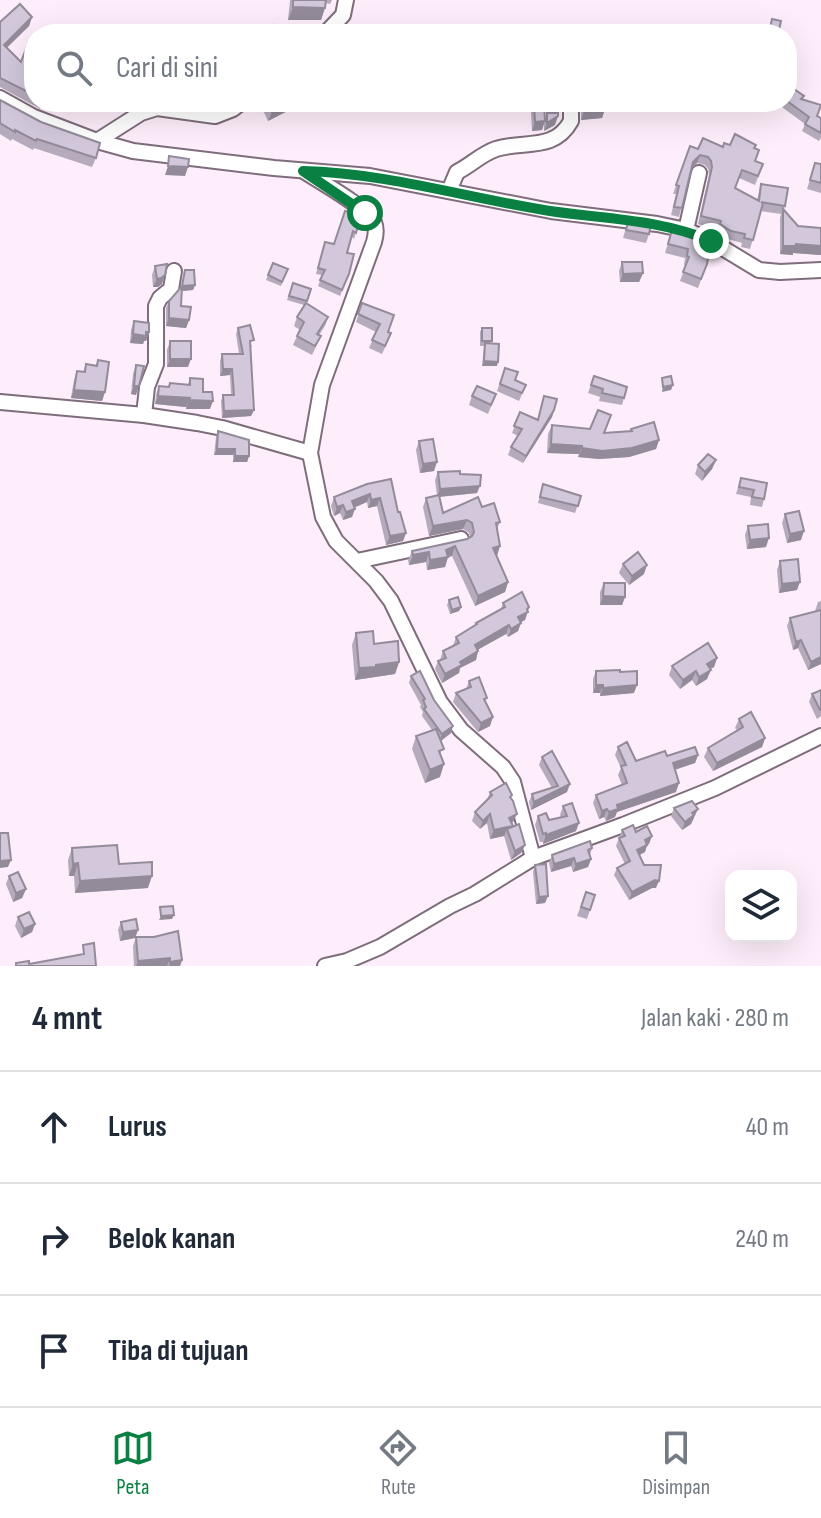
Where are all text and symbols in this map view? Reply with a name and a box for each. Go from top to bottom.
search box [24,24,797,112]
icon: search [52,46,96,90]
text: Cari di sini [116,50,218,86]
route start [347,195,383,231]
route end [693,223,729,259]
map controls [725,870,797,942]
button: layers [725,870,797,942]
text: 4 mnt [32,998,102,1039]
text: Jalan kaki · 280 m [641,1003,789,1034]
icon: ahead [32,1105,76,1149]
text: Lurus [108,1109,167,1145]
text: 40 m [746,1112,789,1143]
icon: right [32,1217,76,1261]
text: Belok kanan [108,1221,235,1257]
text: 240 m [735,1224,789,1255]
icon: arrive [32,1329,76,1373]
text: Tiba di tujuan [108,1333,249,1369]
tab: Peta [111,1426,155,1501]
tab: Rute [376,1426,420,1501]
tab: Disimpan [642,1426,710,1501]

